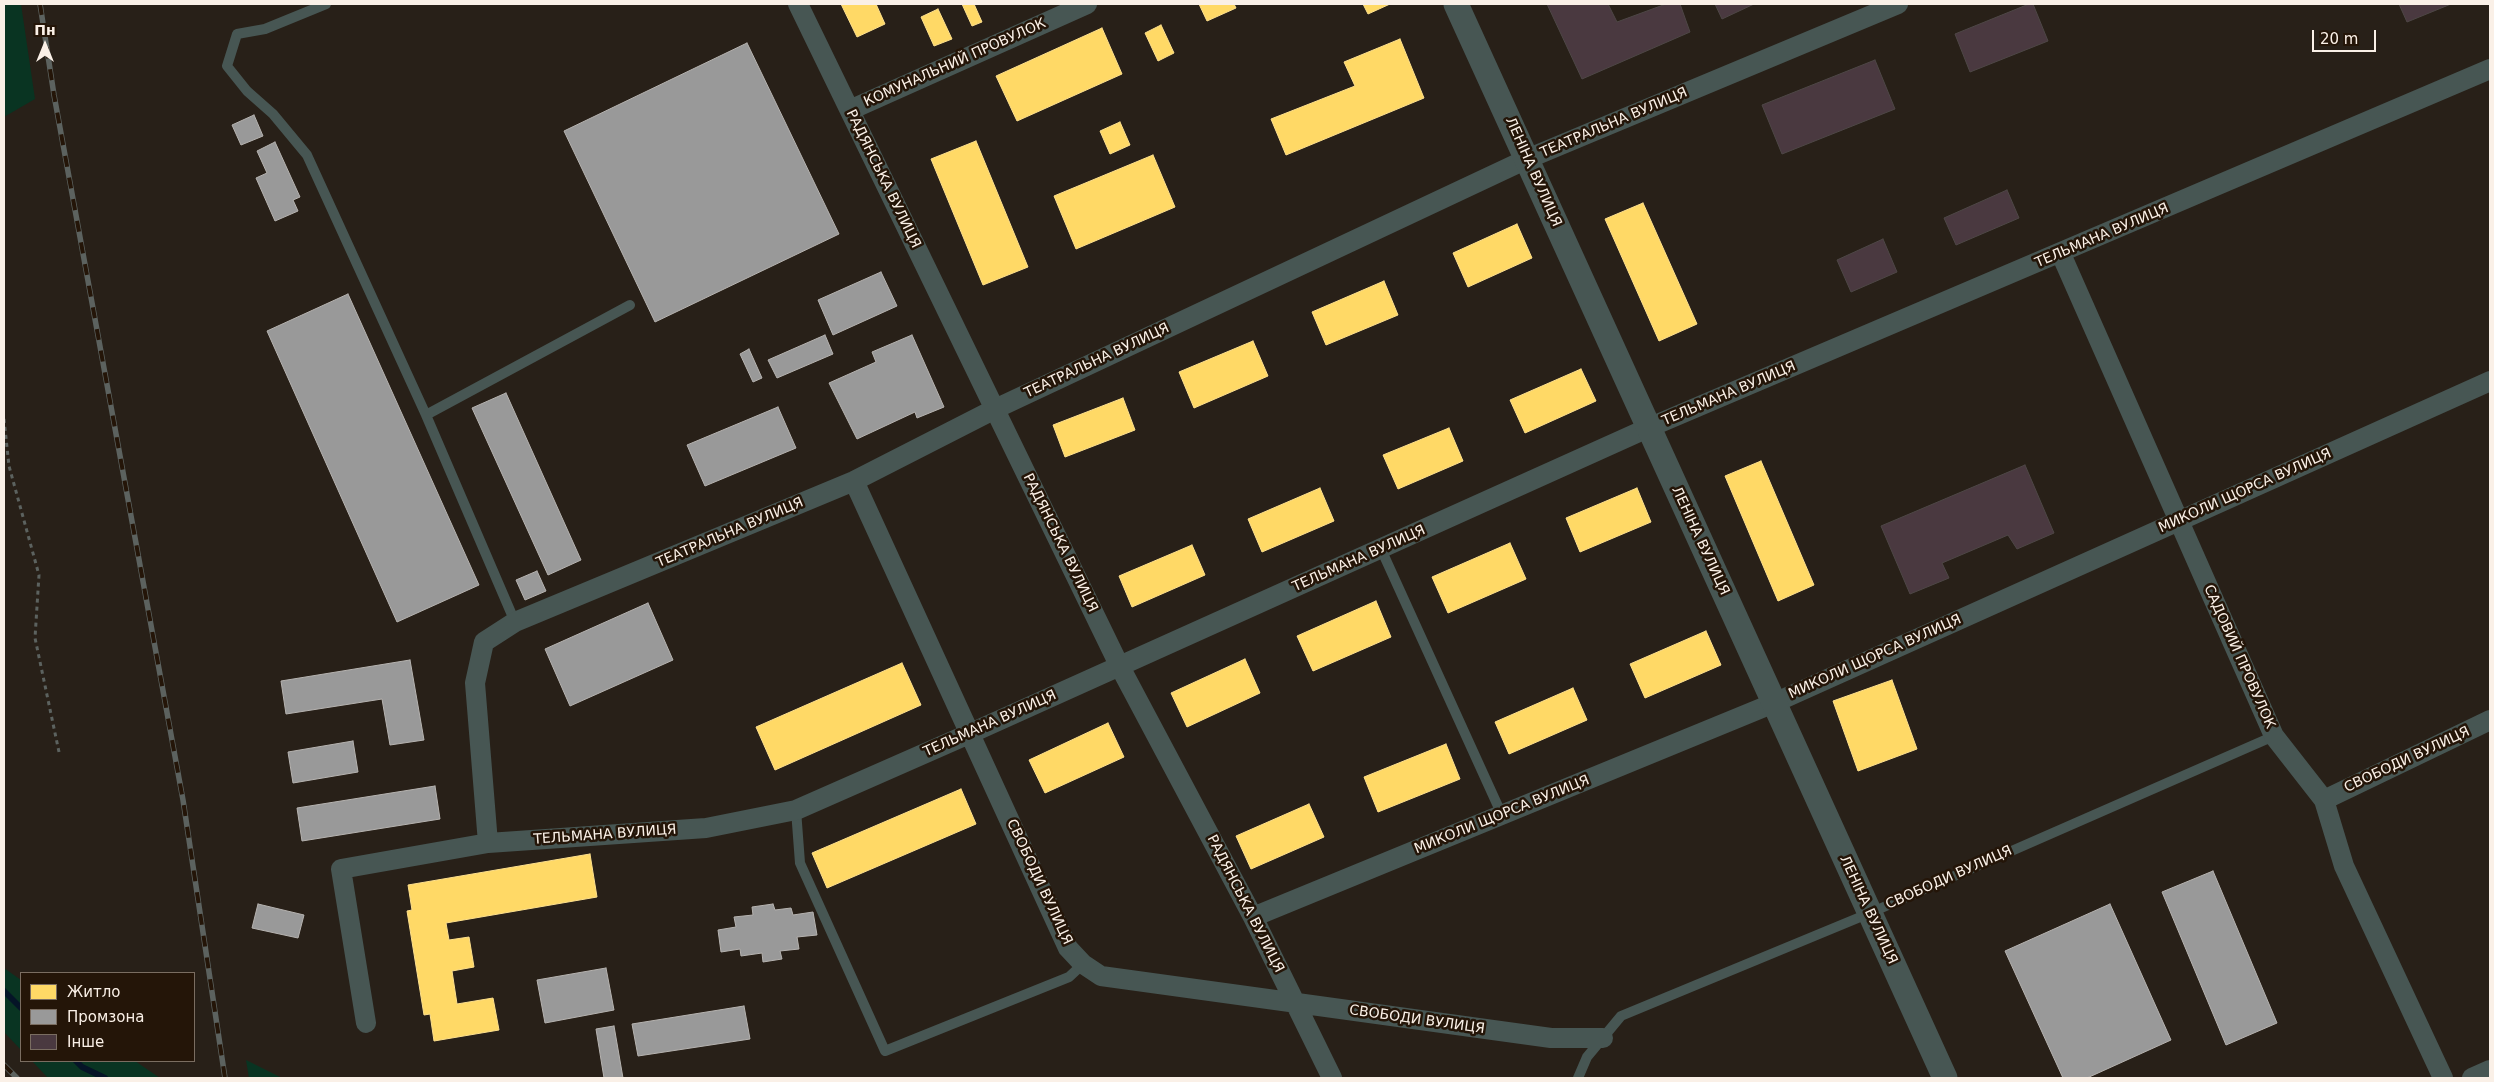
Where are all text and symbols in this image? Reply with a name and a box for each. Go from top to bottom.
street label: КОМУНАЛЬНИЙ ПРОВУЛОК [861,15,1049,111]
north arrow [20,20,70,70]
scale bar [2314,20,2378,52]
text: Пн [34,22,56,38]
text: 20 m [2320,30,2358,48]
street label: ТЕАТРАЛЬНА ВУЛИЦЯ [1538,84,1690,162]
street label: РАДЯНСЬКА ВУЛИЦЯ [842,107,924,251]
street label: ЛЕНІНА ВУЛИЦЯ [1501,115,1565,229]
street label: ТЕЛЬМАНА ВУЛИЦЯ [2033,200,2171,272]
street label: ТЕАТРАЛЬНА ВУЛИЦЯ [1022,320,1172,402]
street label: ТЕЛЬМАНА ВУЛИЦЯ [1660,358,1798,430]
street label: МИКОЛИ ЩОРСА ВУЛИЦЯ [2156,445,2334,537]
street label: РАДЯНСЬКА ВУЛИЦЯ [1019,471,1101,615]
street label: ЛЕНІНА ВУЛИЦЯ [1667,484,1733,598]
street label: ТЕАТРАЛЬНА ВУЛИЦЯ [654,494,806,572]
street label: ТЕЛЬМАНА ВУЛИЦЯ [1290,522,1428,596]
street label: САДОВИЙ ПРОВУЛОК [2200,582,2278,732]
street label: МИКОЛИ ЩОРСА ВУЛИЦЯ [1786,611,1964,703]
street label: ТЕЛЬМАНА ВУЛИЦЯ [921,687,1059,761]
street label: СВОБОДИ ВУЛИЦЯ [2342,724,2472,796]
street label: МИКОЛИ ЩОРСА ВУЛИЦЯ [1412,772,1592,858]
street label: СВОБОДИ ВУЛИЦЯ [1003,817,1075,947]
street label: ТЕЛЬМАНА ВУЛИЦЯ [533,822,677,848]
street label: РАДЯНСЬКА ВУЛИЦЯ [1203,832,1287,976]
street label: СВОБОДИ ВУЛИЦЯ [1883,843,2015,913]
street label: ЛЕНІНА ВУЛИЦЯ [1835,853,1901,967]
legend [20,972,195,1062]
text: Житло [67,983,120,1001]
street label: СВОБОДИ ВУЛИЦЯ [1348,1002,1486,1038]
text: Промзона [67,1008,144,1026]
text: Інше [67,1033,104,1051]

